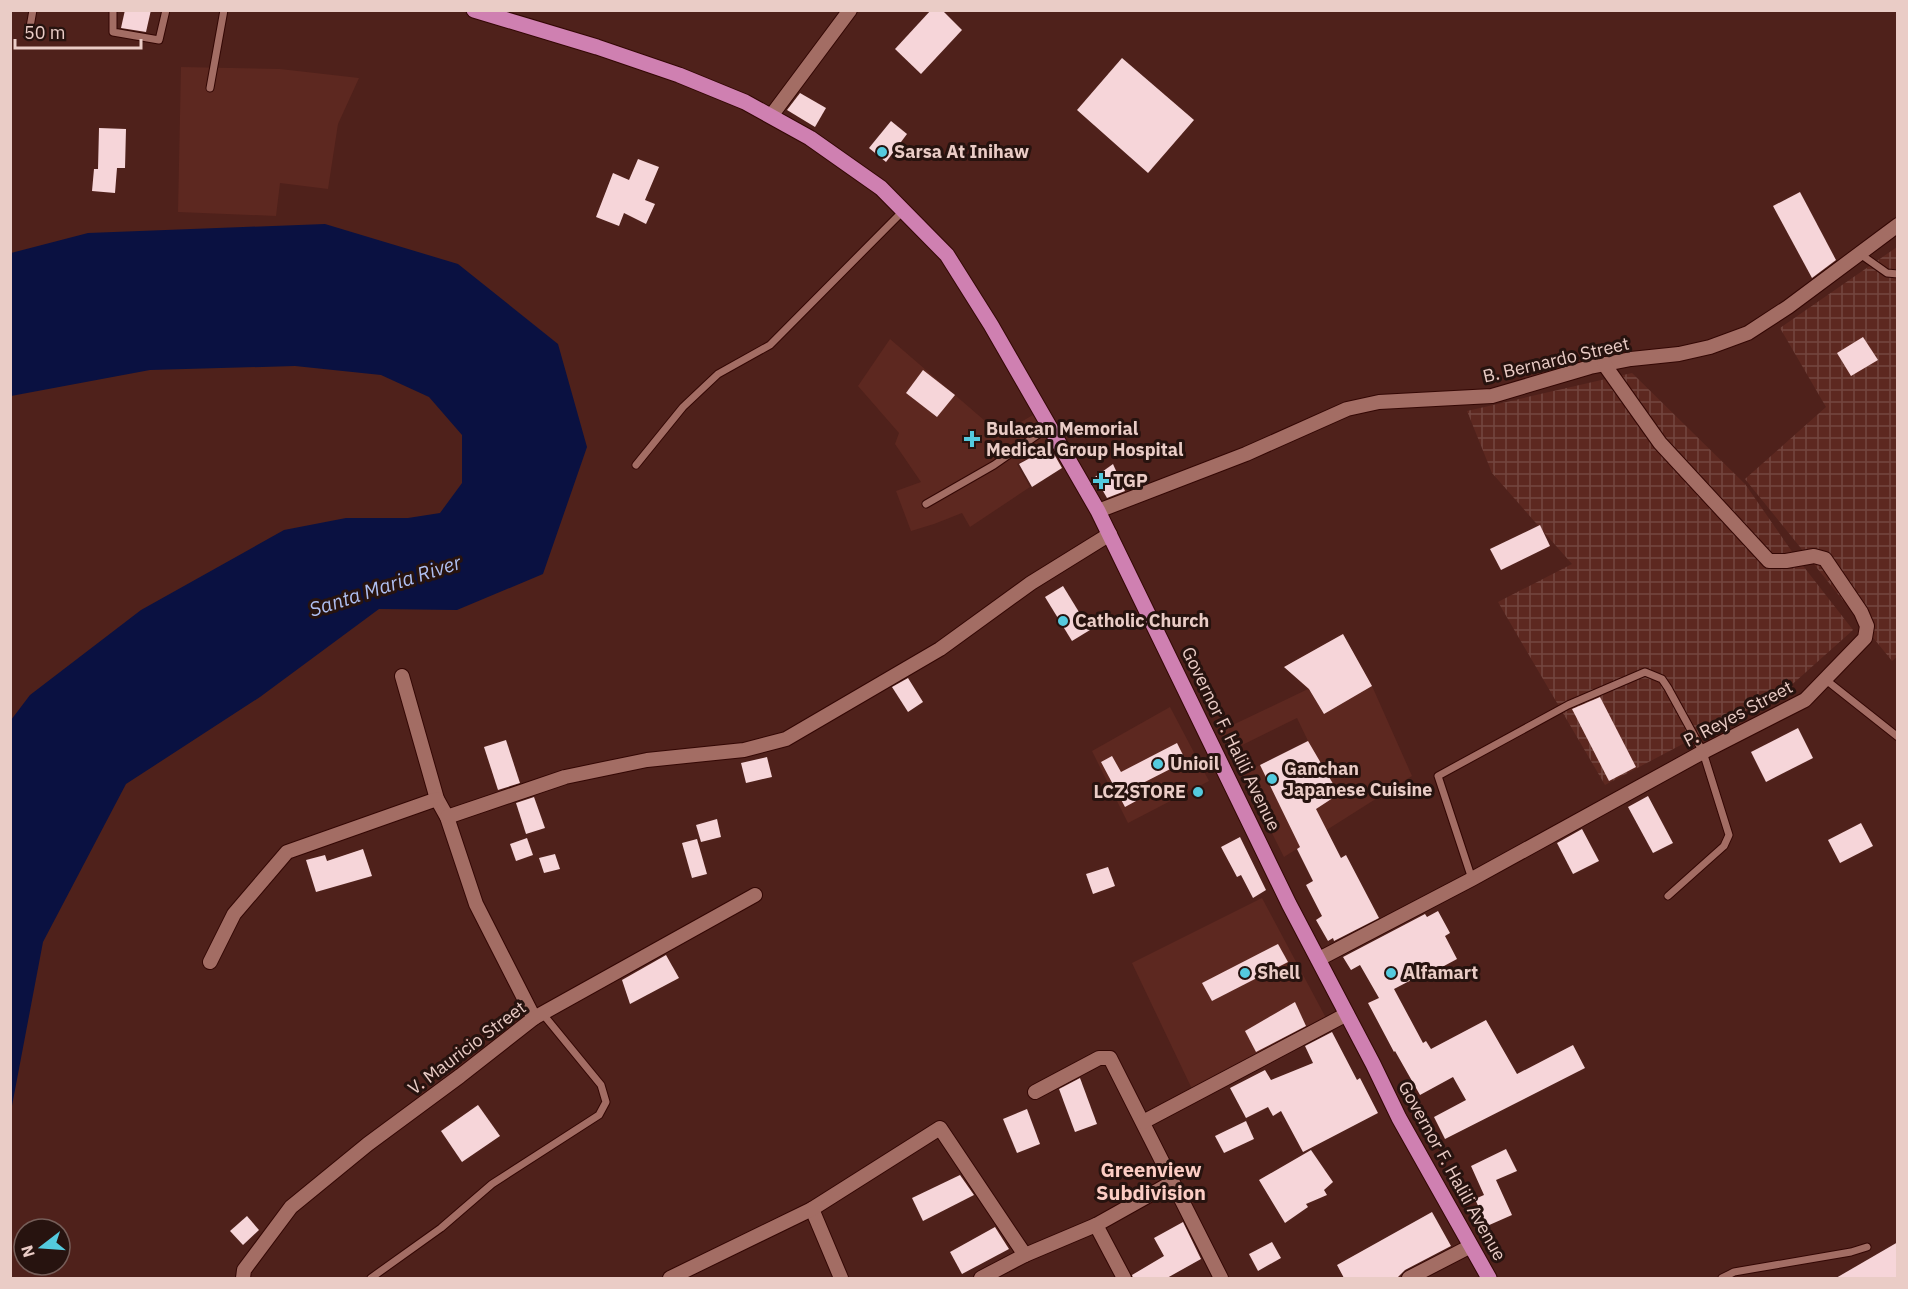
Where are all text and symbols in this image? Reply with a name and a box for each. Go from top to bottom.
scale bar [15,12,141,50]
text: 50 m [24,21,66,44]
place label: Sarsa At Inihaw [894,140,1029,163]
marker: Sarsa At Inihaw [875,145,889,159]
street label: B. Bernardo Street [1481,332,1631,388]
place label: Bulacan Memorial Medical Group Hospital [986,417,1184,461]
marker: Bulacan Memorial Medical Group Hospital [963,430,981,448]
place label: TGP [1113,469,1148,492]
marker: TGP [1094,474,1108,488]
water label: Santa Maria River [305,548,465,623]
place label: Catholic Church [1075,609,1209,632]
marker: Catholic Church [1056,614,1070,628]
street label: Governor F. Halili Avenue [1177,643,1286,835]
street label: P. Reyes Street [1679,675,1796,752]
place label: Unioil [1170,752,1220,775]
marker: Unioil [1151,757,1165,771]
place label: Ganchan Japanese Cuisine [1284,757,1432,801]
marker: Ganchan Japanese Cuisine [1265,772,1279,786]
place label: LCZ STORE [1093,780,1186,803]
marker: LCZ STORE [1191,785,1205,799]
place label: Shell [1257,961,1300,984]
place label: Alfamart [1403,961,1478,984]
marker: Shell [1238,966,1252,980]
marker: Alfamart [1384,966,1398,980]
street label: V. Mauricio Street [403,996,530,1099]
street label: Governor F. Halili Avenue [1393,1077,1512,1265]
district label: Greenview Subdivision [1096,1156,1206,1206]
north arrow [12,1217,72,1277]
text: N [16,1243,39,1260]

